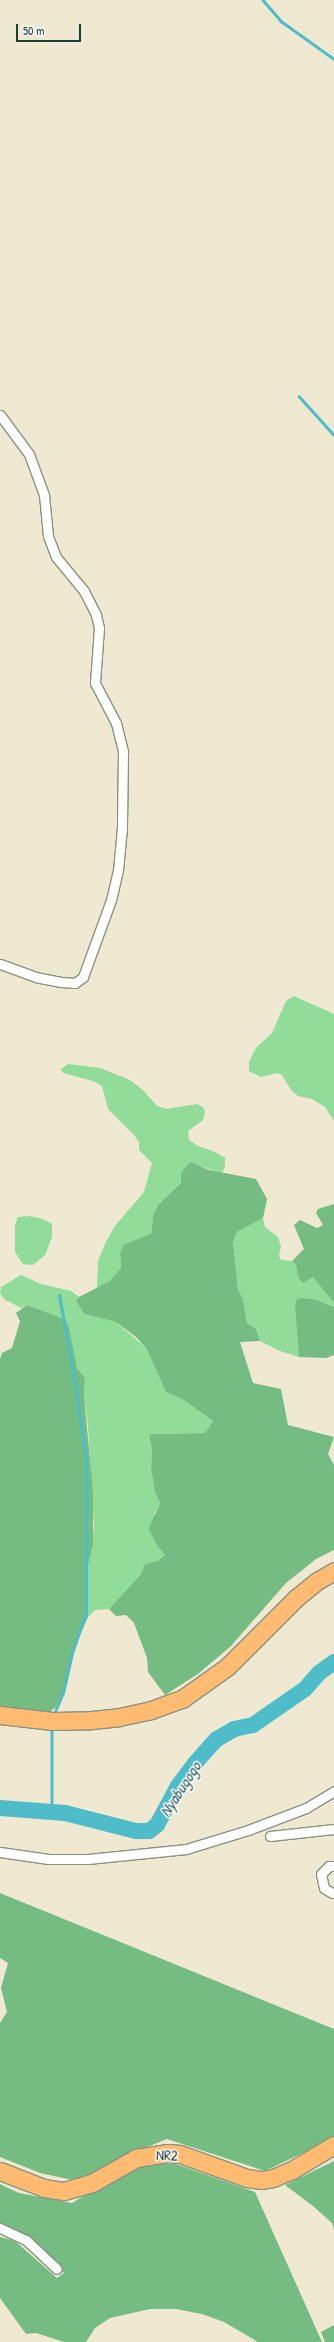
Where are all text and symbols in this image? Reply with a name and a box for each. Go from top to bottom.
scale bar [18,16,83,42]
text: 50 m [23,22,44,39]
water label: Nyabugogo [155,1758,205,1820]
street label: NR2 [156,2146,178,2164]

